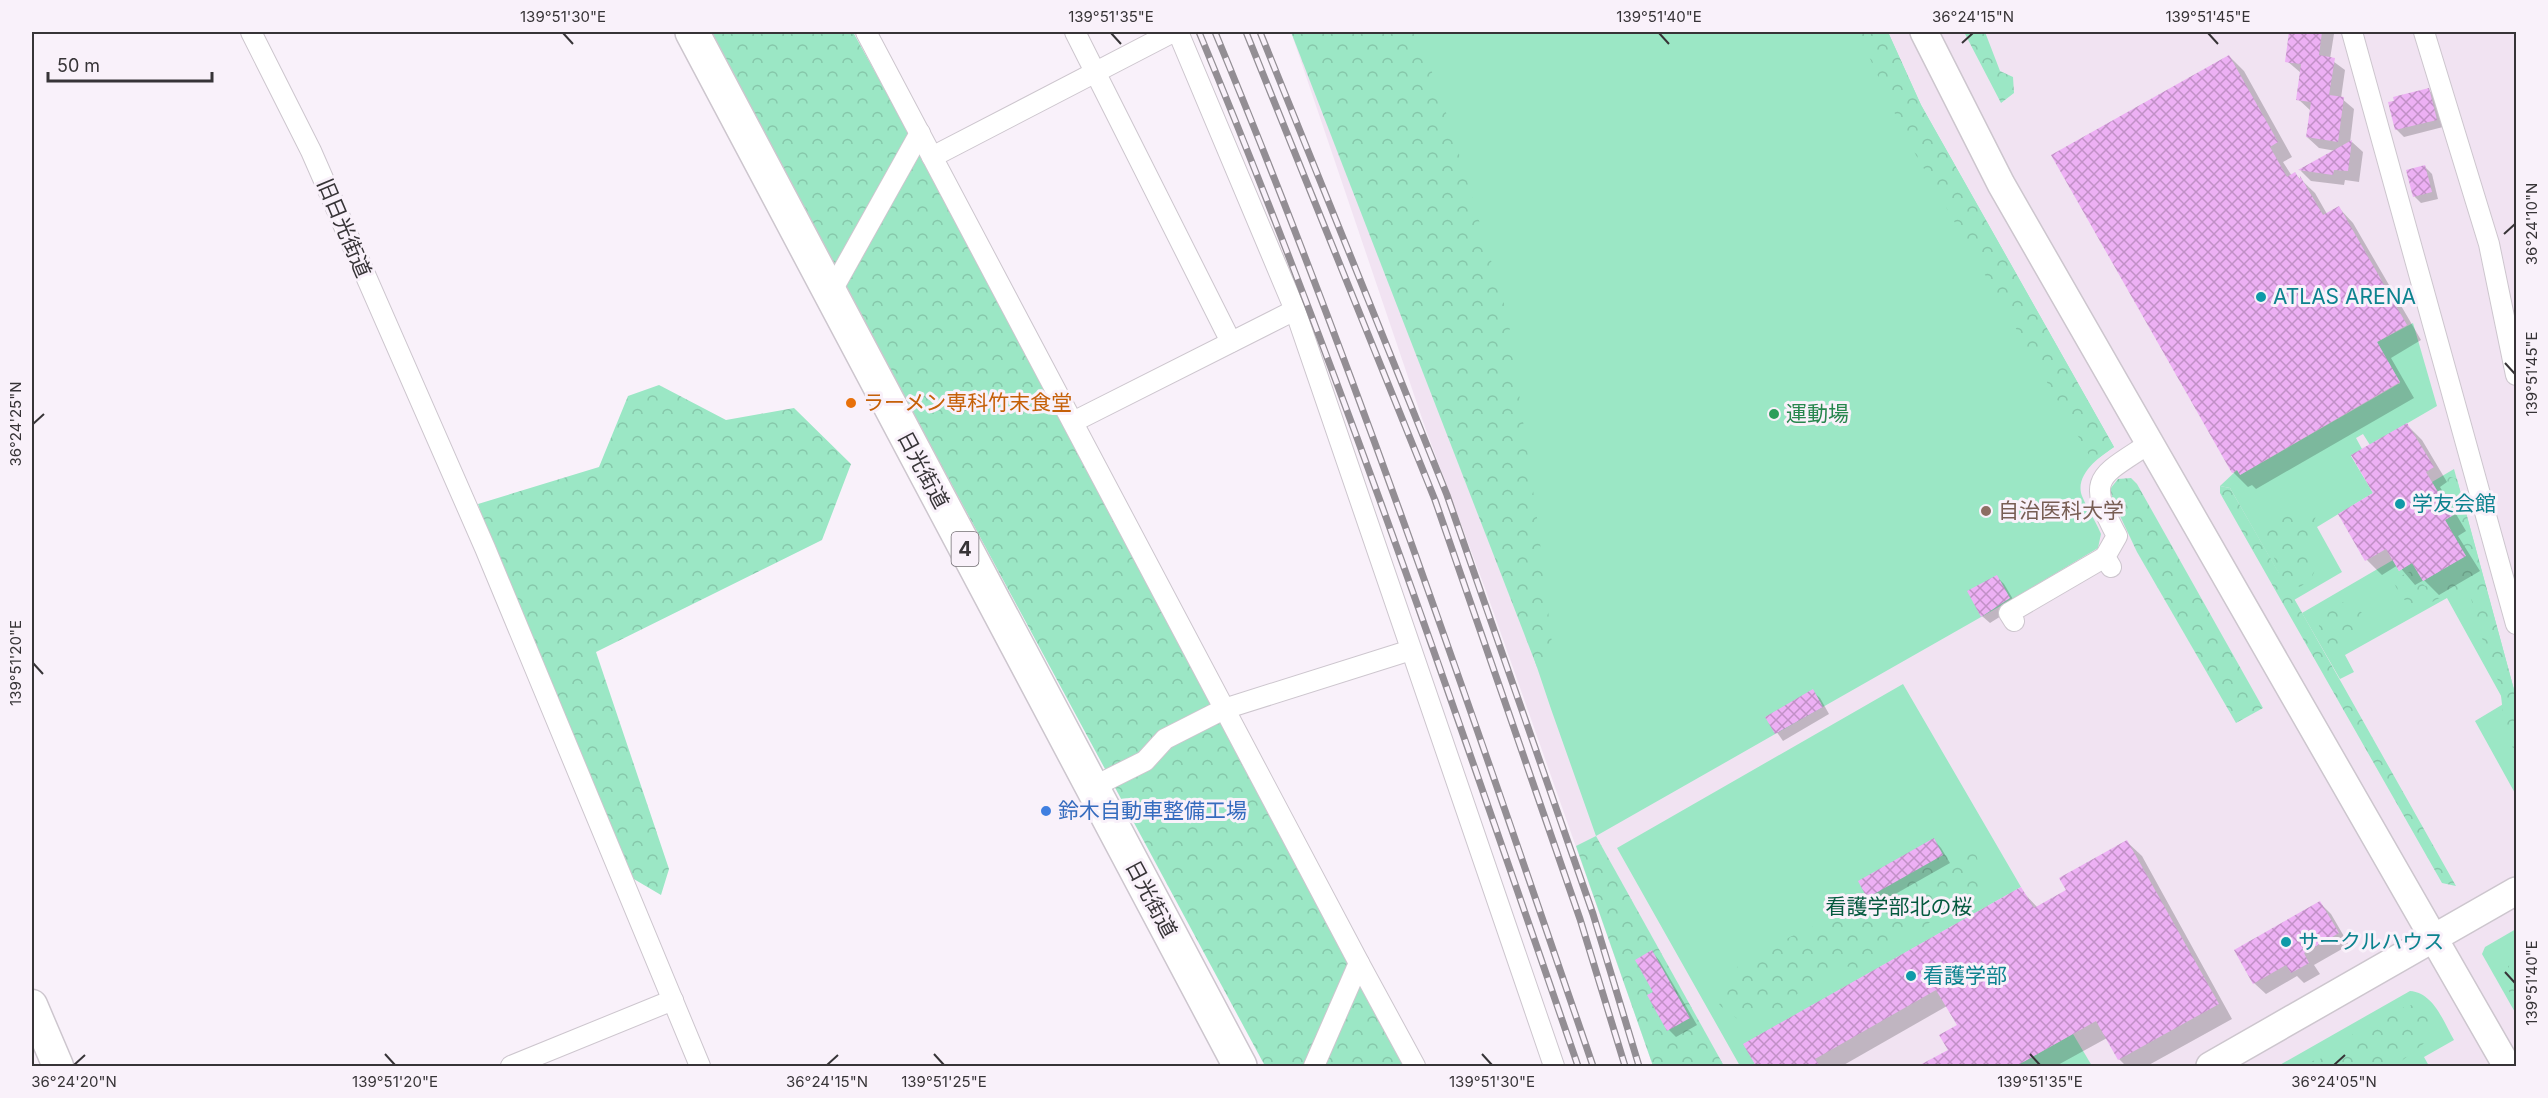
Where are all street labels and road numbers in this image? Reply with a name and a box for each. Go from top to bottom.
street label: 旧日光街道 [312,175,376,281]
street label: 日光街道 [893,427,954,513]
road number: 4 [952,532,978,566]
street label: 日光街道 [1121,856,1182,942]

